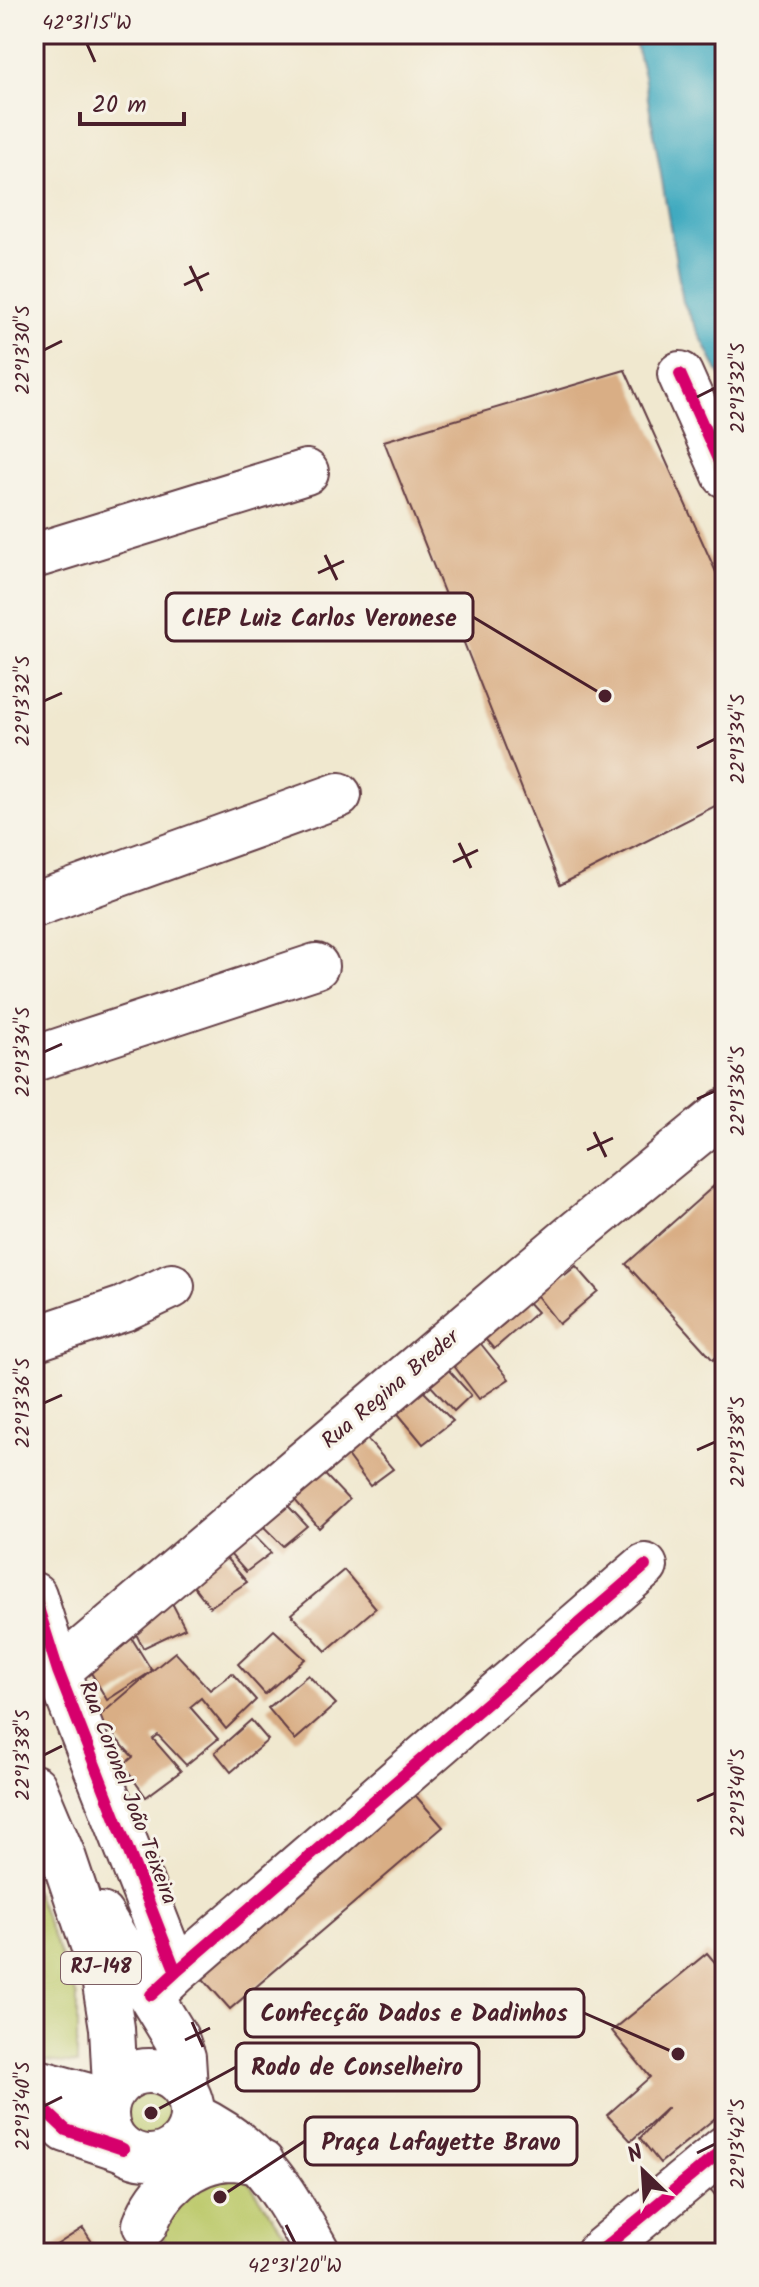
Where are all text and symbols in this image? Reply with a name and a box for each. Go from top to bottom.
text: 42°31'15"W [42,8,132,40]
scale bar [80,76,184,126]
text: 20 m [92,86,147,125]
text: 22°13'30"S [8,305,40,395]
text: 22°13'32"S [723,342,755,433]
callout: CIEP Luiz Carlos Veronese [166,593,473,641]
text: CIEP Luiz Carlos Veronese [181,600,457,639]
text: 22°13'32"S [8,655,40,746]
text: 22°13'34"S [723,693,755,784]
text: 22°13'34"S [8,1006,40,1097]
text: 22°13'36"S [723,1045,755,1136]
street label: Rua Regina Breder [314,1320,469,1458]
text: 22°13'36"S [8,1357,40,1448]
text: 22°13'38"S [723,1396,755,1488]
street label: Rua Coronel João Teixeira [68,1676,186,1910]
text: 22°13'38"S [8,1709,40,1801]
text: 22°13'40"S [723,1748,755,1837]
road number: RJ-148 [61,1952,141,1984]
callout: Confecção Dados e Dadinhos [245,1989,584,2037]
text: Confecção Dados e Dadinhos [260,1995,568,2034]
callout: Rodo de Conselheiro [236,2043,479,2091]
text: Rodo de Conselheiro [251,2049,463,2088]
text: 22°13'40"S [8,2061,40,2150]
text: 22°13'42"S [723,2098,755,2189]
callout: Praça Lafayette Bravo [305,2117,577,2165]
text: Praça Lafayette Bravo [321,2124,561,2163]
north arrow [603,2131,683,2211]
text: N [622,2136,649,2174]
text: 42°31'20"W [248,2251,342,2283]

